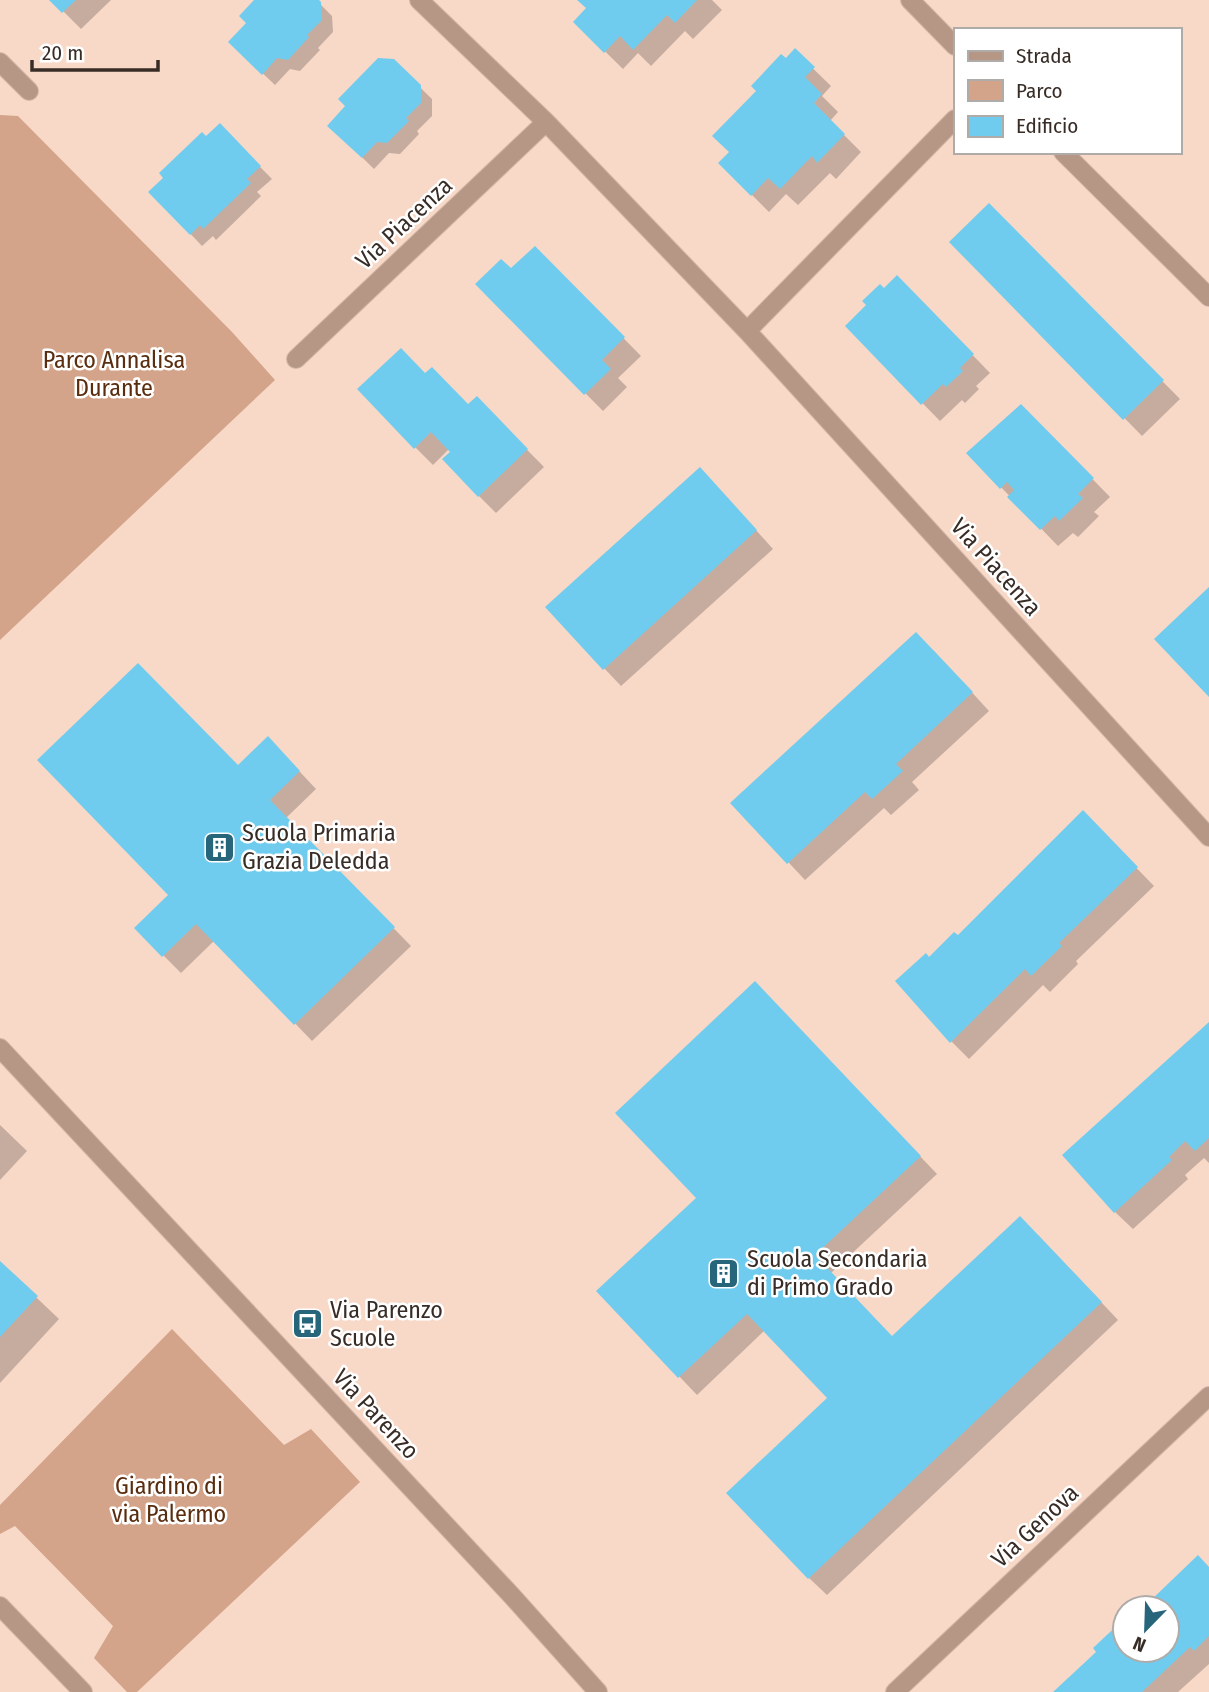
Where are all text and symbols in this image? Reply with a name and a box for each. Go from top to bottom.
scale bar [32,28,158,72]
legend [954,28,1181,154]
text: 20 m [42,40,83,66]
text: Strada [1016,43,1072,69]
text: Parco [1016,78,1063,104]
text: Edificio [1016,113,1078,139]
street label: Via Piacenza [350,171,458,275]
park label: Parco Annalisa Durante [43,346,185,402]
street label: Via Piacenza [945,513,1047,621]
place label: Scuola Primaria Grazia Deledda [242,819,396,875]
building icon: Scuola Primaria Grazia Deledda [202,830,236,864]
place label: Scuola Secondaria di Primo Grado [747,1245,927,1301]
building icon: Scuola Secondaria di Primo Grado [707,1256,741,1290]
place label: Via Parenzo Scuole [330,1296,443,1352]
bus stop icon: Via Parenzo Scuole [290,1307,324,1341]
street label: Via Parenzo [327,1363,425,1465]
park label: Giardino di via Palermo [112,1472,226,1528]
street label: Via Genova [986,1479,1084,1573]
north arrow [1111,1594,1181,1664]
text: N [1130,1631,1149,1657]

